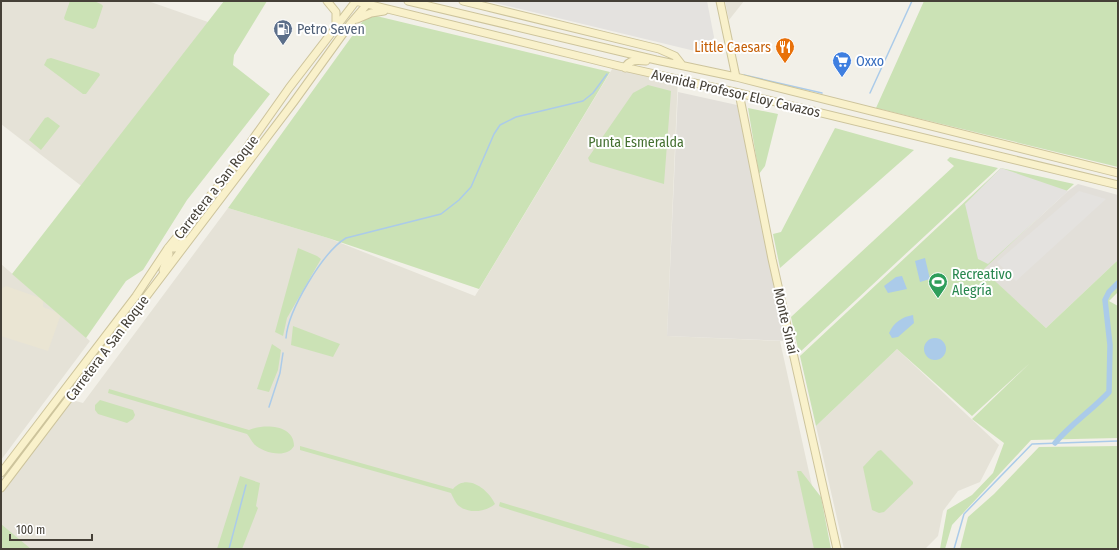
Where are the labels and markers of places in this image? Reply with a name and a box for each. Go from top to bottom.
fuel station icon: Petro Seven [272,18,294,46]
place label: Petro Seven [297,21,365,38]
restaurant icon: Little Caesars [774,36,796,64]
place label: Little Caesars [694,39,771,56]
supermarket icon: Oxxo [831,50,853,78]
place label: Oxxo [856,53,884,70]
place label: Recreativo Alegría [952,266,1012,299]
sports icon: Recreativo Alegría [927,271,949,299]

